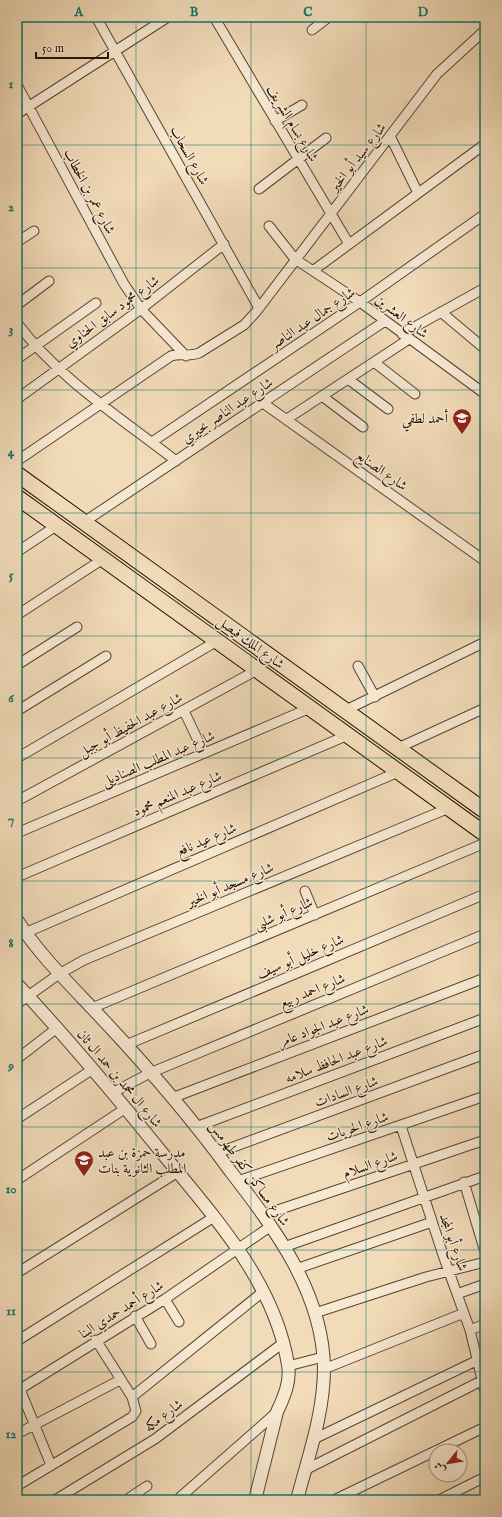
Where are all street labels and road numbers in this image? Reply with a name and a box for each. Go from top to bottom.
street label: شارع بسام الشريف [259,82,322,167]
street label: شارع سيد أبو الخير [322,118,392,199]
street label: شارع السحاب [164,123,213,189]
street label: شارع عمر بن الخطاب [57,146,119,238]
street label: شارع محمود سابق الحناوي [62,272,164,354]
street label: شارع جمال عبد الناصر [265,284,360,357]
street label: شارع العشرين [370,291,432,344]
street label: شارع عبد الناصر بحيري [179,374,278,450]
street label: شارع الصنايع [350,446,411,498]
street label: شارع الملك فيصل [212,612,288,675]
street label: شارع عبد الحفيظ أبو جبل [74,687,187,763]
street label: شارع عبد المطلب الصناديلى [99,727,219,793]
street label: شارع عبد المنعم محمود [130,767,226,825]
street label: شارع عيد نافع [173,819,241,864]
street label: شارع مسجد أبو الخير [182,857,277,914]
street label: شارع أبو شلبى [251,892,316,936]
street label: شارع خليل أبو سيف [253,929,348,985]
street label: شارع احمد ربيع [277,970,350,1016]
street label: شارع عبد الجواد عامر [275,1000,372,1053]
street label: شارع ال محمد بن حمد ال ثان [71,1026,166,1133]
street label: شارع عبد الحافظ سلامه [283,1032,391,1090]
street label: شارع السادات [312,1072,381,1114]
street label: شارع الحريات [324,1108,391,1148]
street label: شارع مساكن كفر طهرمس [203,1117,294,1231]
street label: شارع السلام [341,1147,401,1186]
street label: شارع أبو المجد [433,1211,473,1274]
street label: شارع أحمد حمدي البنا [75,1275,168,1345]
street label: شارع مكه [141,1395,188,1438]

